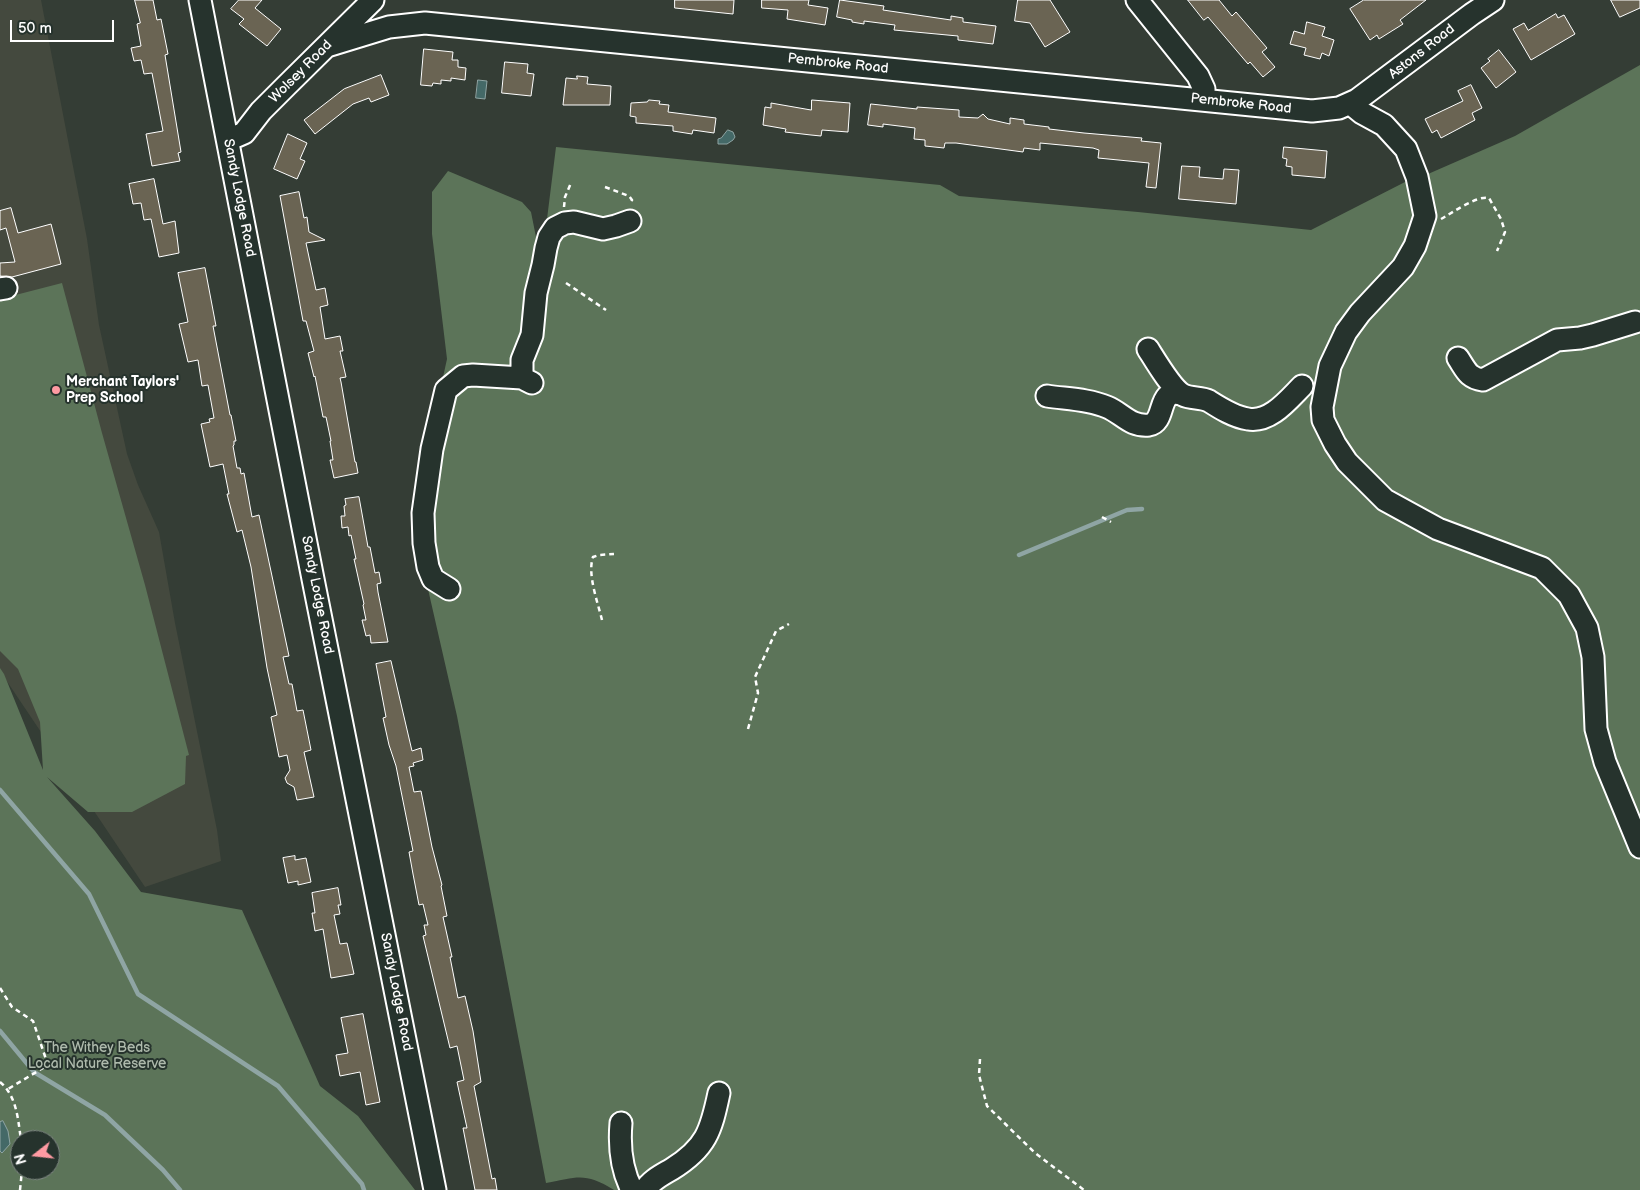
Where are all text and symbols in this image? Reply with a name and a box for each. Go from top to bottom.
scale bar [12,10,116,42]
text: 50 m [18,19,52,38]
street label: Astons Road [1386,21,1458,83]
street label: Wolsey Road [266,37,336,107]
street label: Pembroke Road [787,50,889,78]
street label: Pembroke Road [1190,90,1292,118]
street label: Sandy Lodge Road [219,137,259,259]
place label: Merchant Taylors' Prep School [66,374,179,407]
marker: Merchant Taylors' Prep School [50,384,62,396]
street label: Sandy Lodge Road [297,534,337,656]
street label: Sandy Lodge Road [376,931,416,1053]
park label: The Withey Beds Local Nature Reserve [28,1040,166,1072]
north arrow [10,1130,60,1180]
text: N [11,1152,31,1166]

